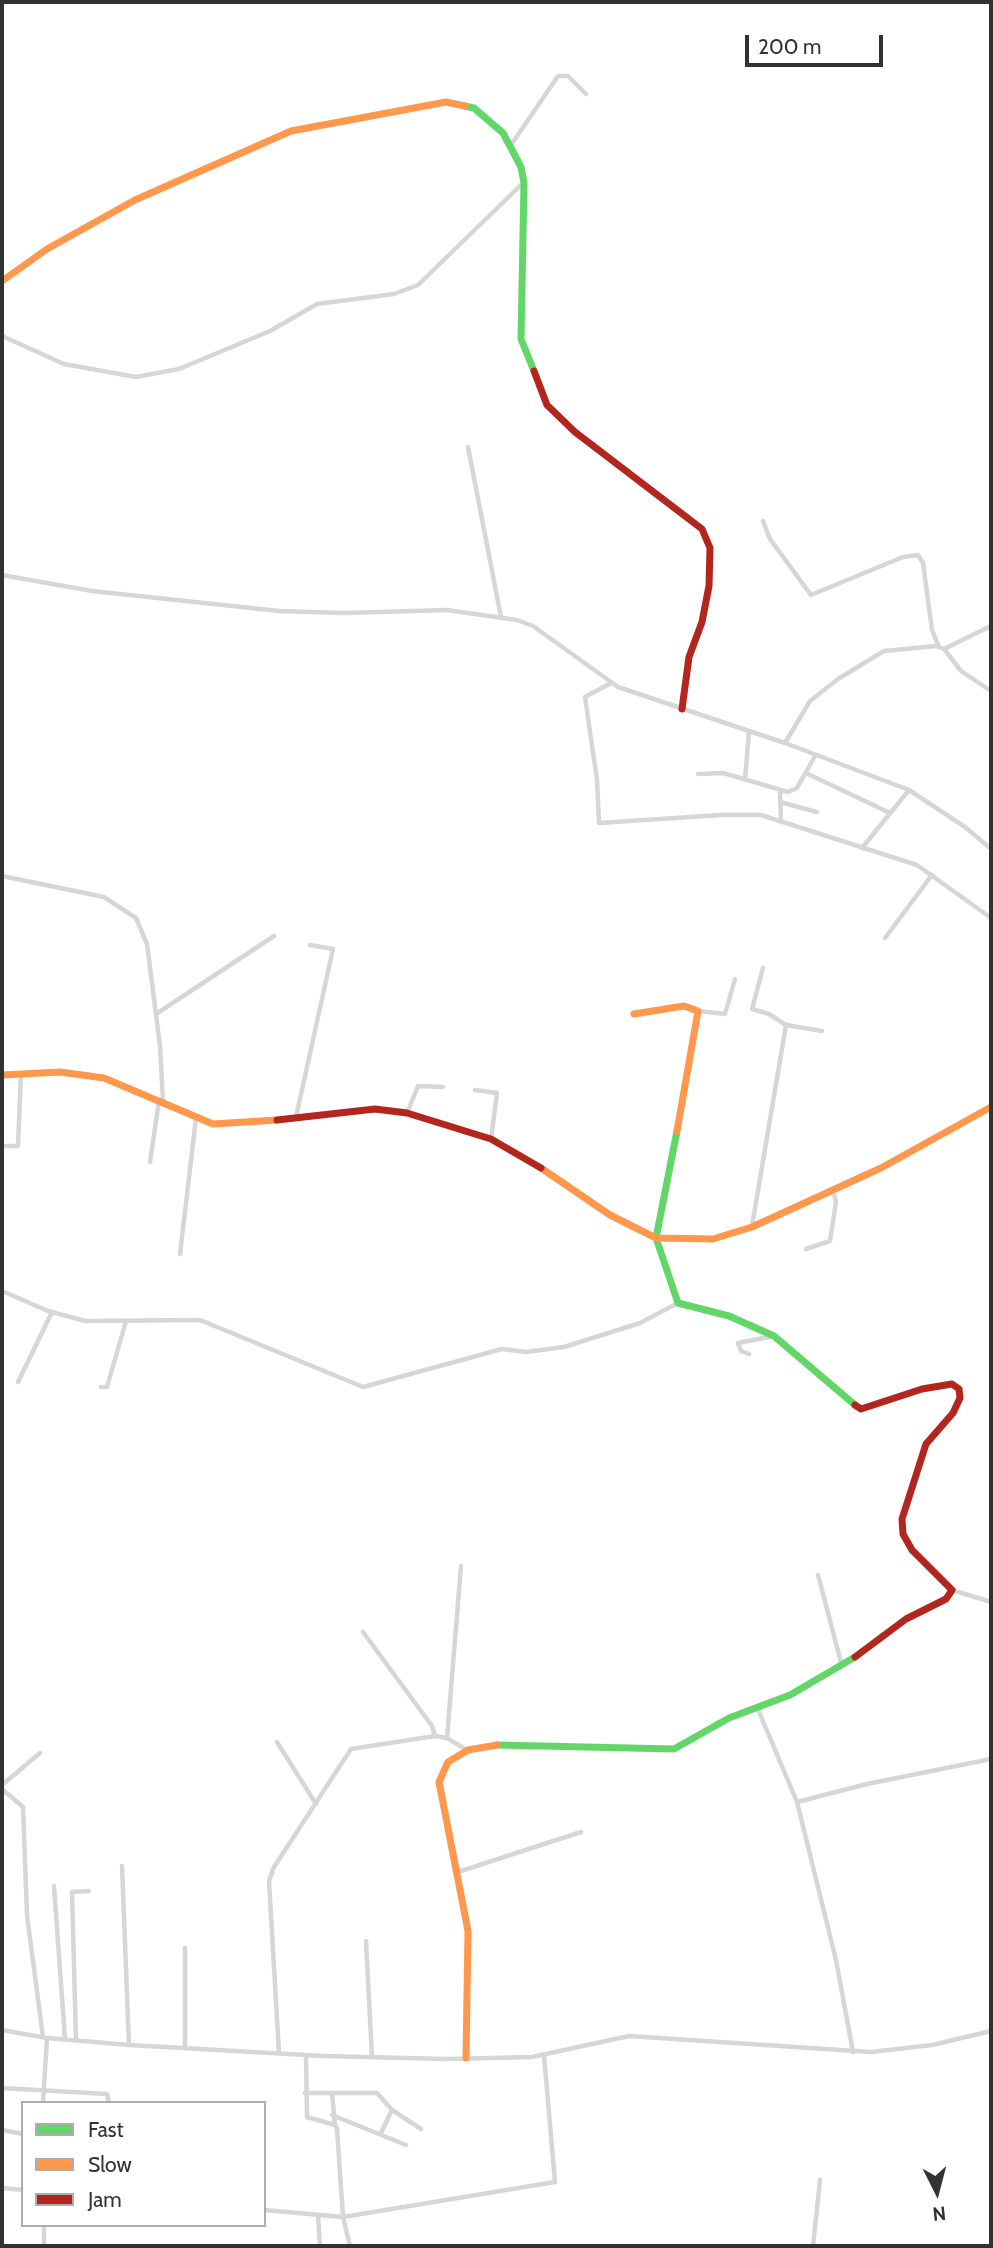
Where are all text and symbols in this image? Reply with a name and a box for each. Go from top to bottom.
scale bar [748,21,886,65]
text: 200 m [758,34,821,59]
legend [21,2101,266,2227]
text: Fast [88,2117,124,2142]
text: Slow [88,2152,132,2177]
north arrow [902,2157,972,2227]
text: Jam [88,2187,122,2212]
text: N [931,2201,947,2226]

